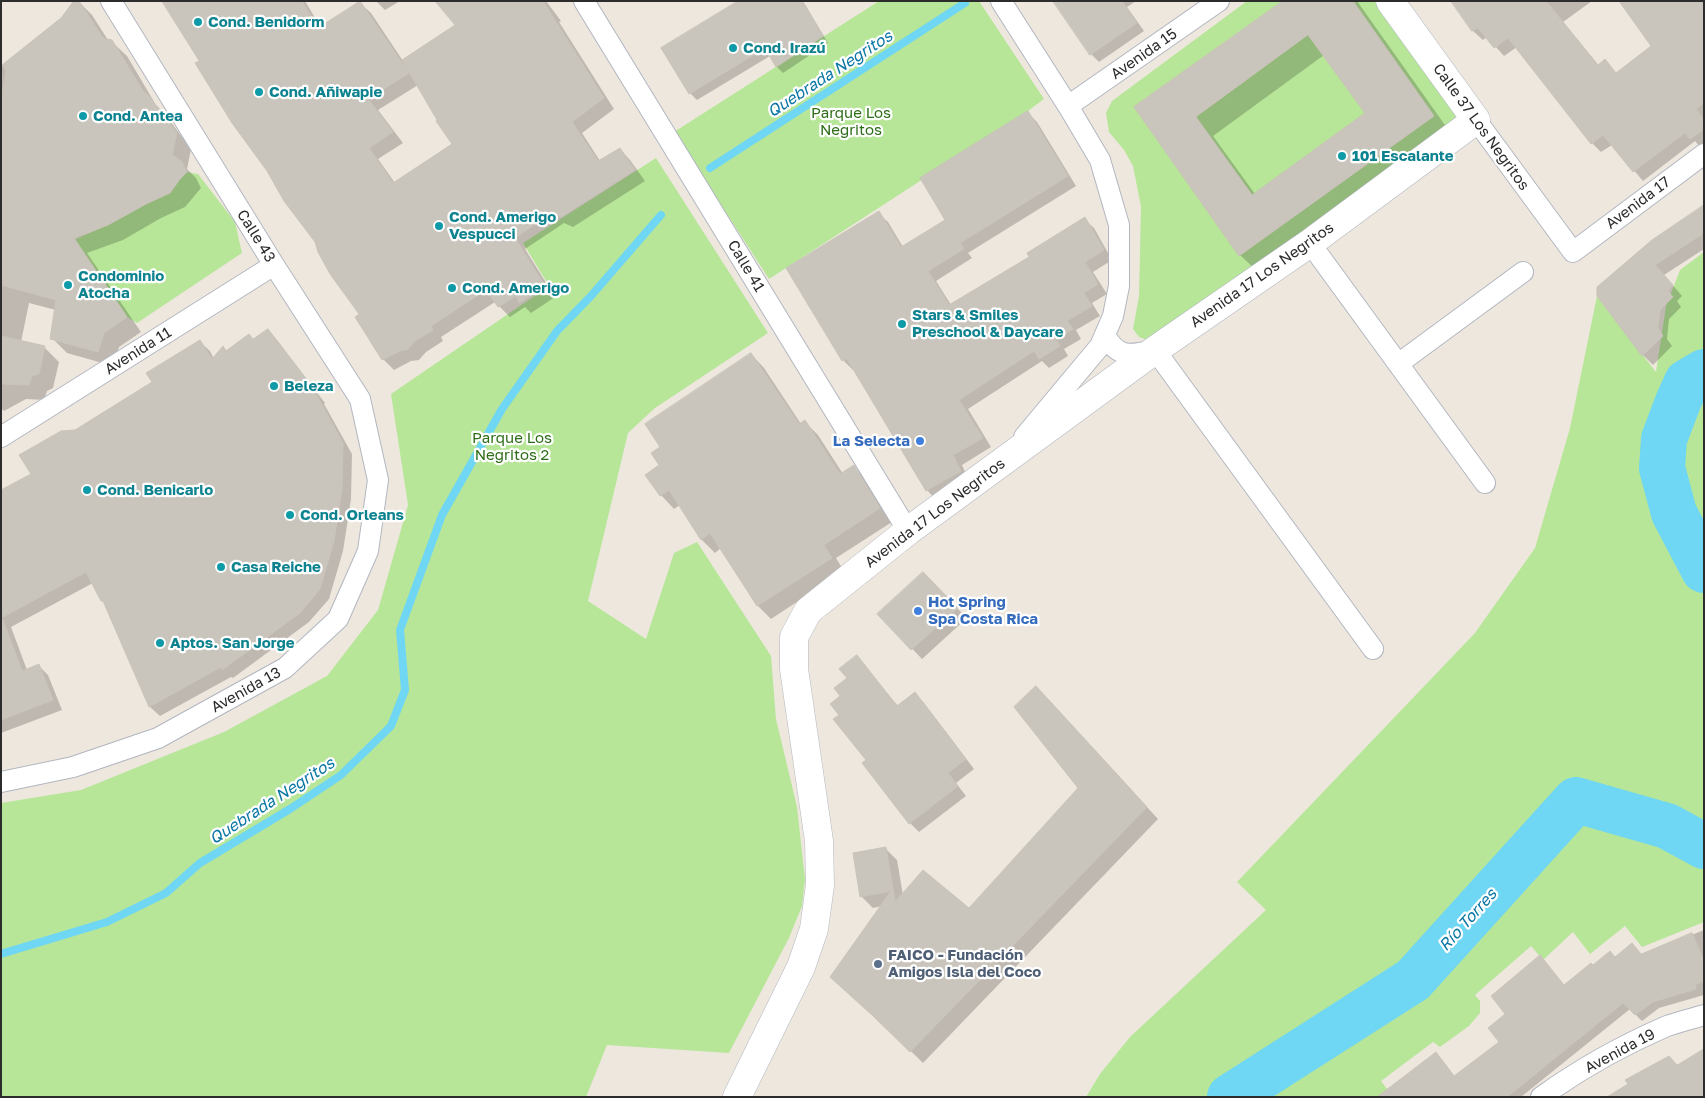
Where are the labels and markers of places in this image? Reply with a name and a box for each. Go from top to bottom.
place label: Cond. Benidorm [208,13,324,31]
marker: Cond. Benidorm [192,16,204,28]
place label: Cond. Irazú [743,39,826,57]
marker: Cond. Irazú [727,42,739,54]
place label: Cond. Añiwapie [269,83,382,101]
marker: Cond. Añiwapie [253,86,265,98]
place label: Cond. Antea [93,107,183,125]
marker: Cond. Antea [77,110,89,122]
place label: 101 Escalante [1352,147,1454,165]
marker: 101 Escalante [1336,150,1348,162]
place label: Cond. Amerigo Vespucci [449,208,556,243]
marker: Cond. Amerigo Vespucci [433,220,445,232]
place label: Condominio Atocha [78,267,164,302]
marker: Condominio Atocha [62,279,74,291]
place label: Cond. Amerigo [462,279,569,297]
marker: Cond. Amerigo [446,282,458,294]
place label: Stars & Smiles Preschool & Daycare [912,306,1063,341]
marker: Stars & Smiles Preschool & Daycare [896,318,908,330]
place label: Beleza [284,377,334,395]
marker: Beleza [268,380,280,392]
place label: La Selecta [833,432,910,450]
marker: La Selecta [914,435,926,447]
place label: Cond. Benicarlo [97,481,213,499]
marker: Cond. Benicarlo [81,484,93,496]
place label: Cond. Orleans [300,506,404,524]
marker: Cond. Orleans [284,509,296,521]
place label: Casa Reiche [231,558,321,576]
marker: Casa Reiche [215,561,227,573]
place label: Hot Spring Spa Costa Rica [928,593,1038,628]
marker: Hot Spring Spa Costa Rica [912,605,924,617]
place label: Aptos. San Jorge [170,634,295,652]
marker: Aptos. San Jorge [154,637,166,649]
place label: FAICO - Fundación Amigos Isla del Coco [888,946,1041,981]
marker: FAICO - Fundación Amigos Isla del Coco [872,958,884,970]

